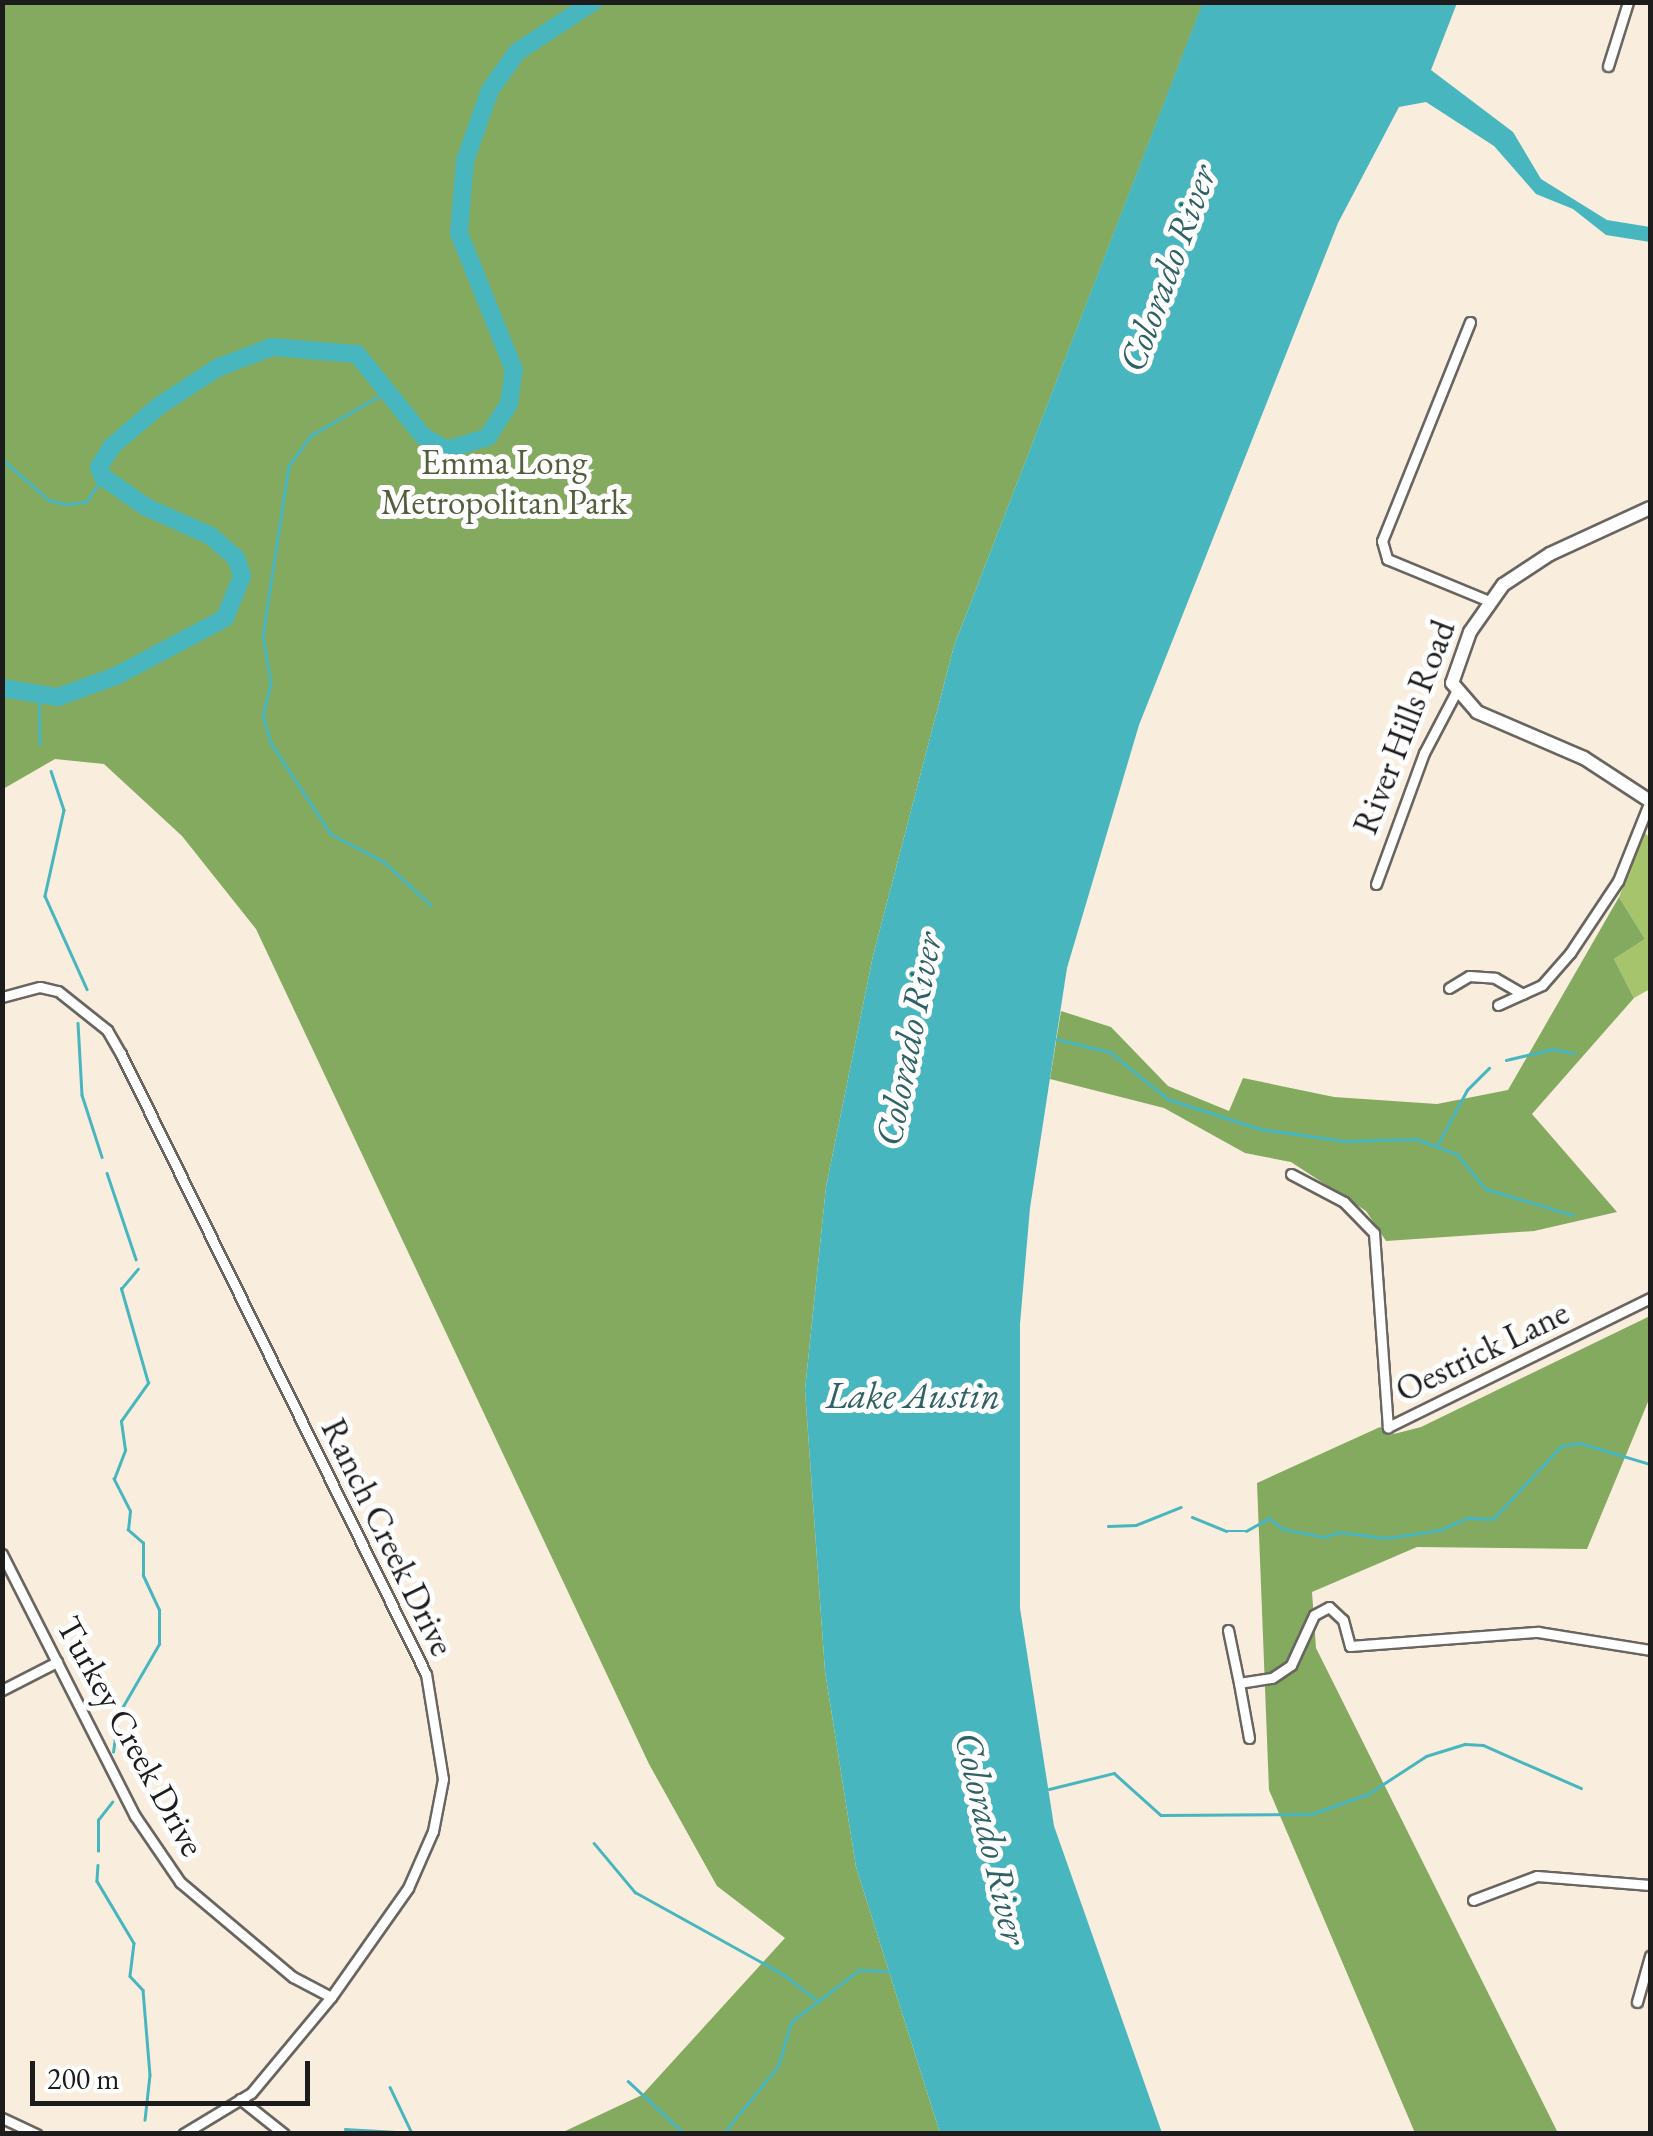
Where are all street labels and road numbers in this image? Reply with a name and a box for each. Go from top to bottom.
street label: River Hills Road [1344,614,1464,840]
street label: Oestrick Lane [1389,1291,1575,1411]
street label: Ranch Creek Drive [313,1412,463,1662]
street label: Turkey Creek Drive [48,1609,214,1863]

